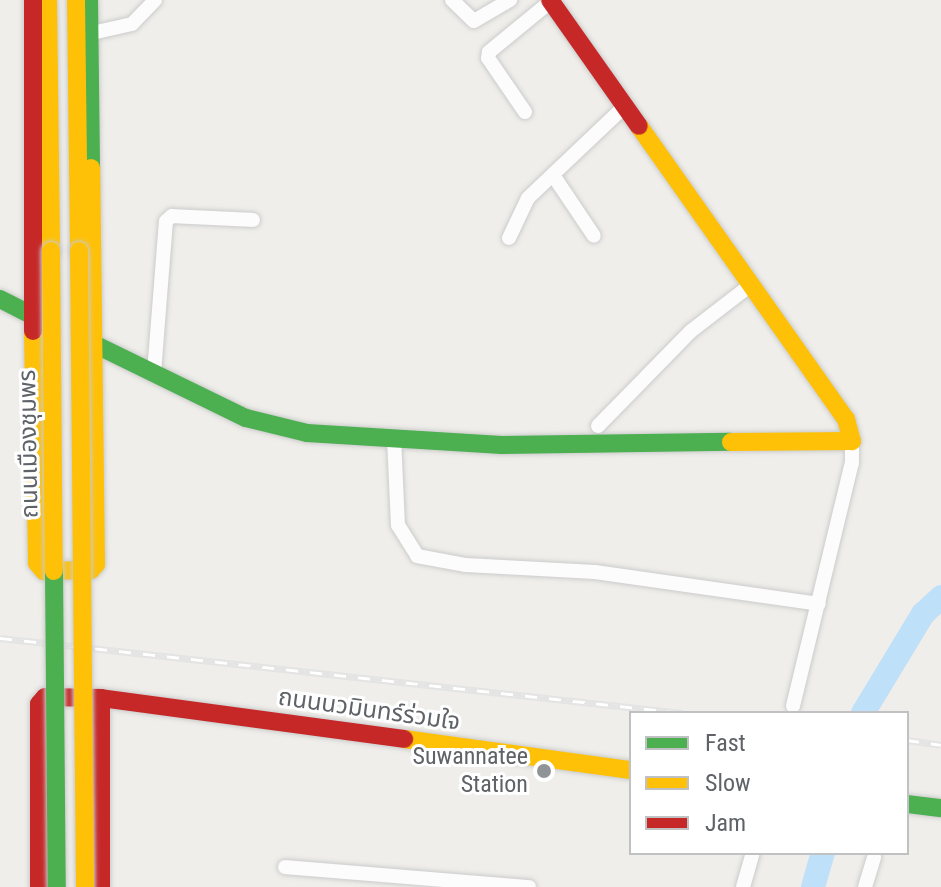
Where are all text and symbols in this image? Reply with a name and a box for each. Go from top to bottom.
street label: ถนนเมืองชุมพร [13,369,45,519]
street label: ถนนนวมินทร์ร่วมใจ [276,683,462,737]
legend [629,711,909,855]
text: Fast [705,729,746,757]
place label: Suwannatee Station [413,743,528,799]
marker: Suwannatee Station [535,762,553,780]
text: Slow [705,769,751,797]
text: Jam [705,809,746,837]

